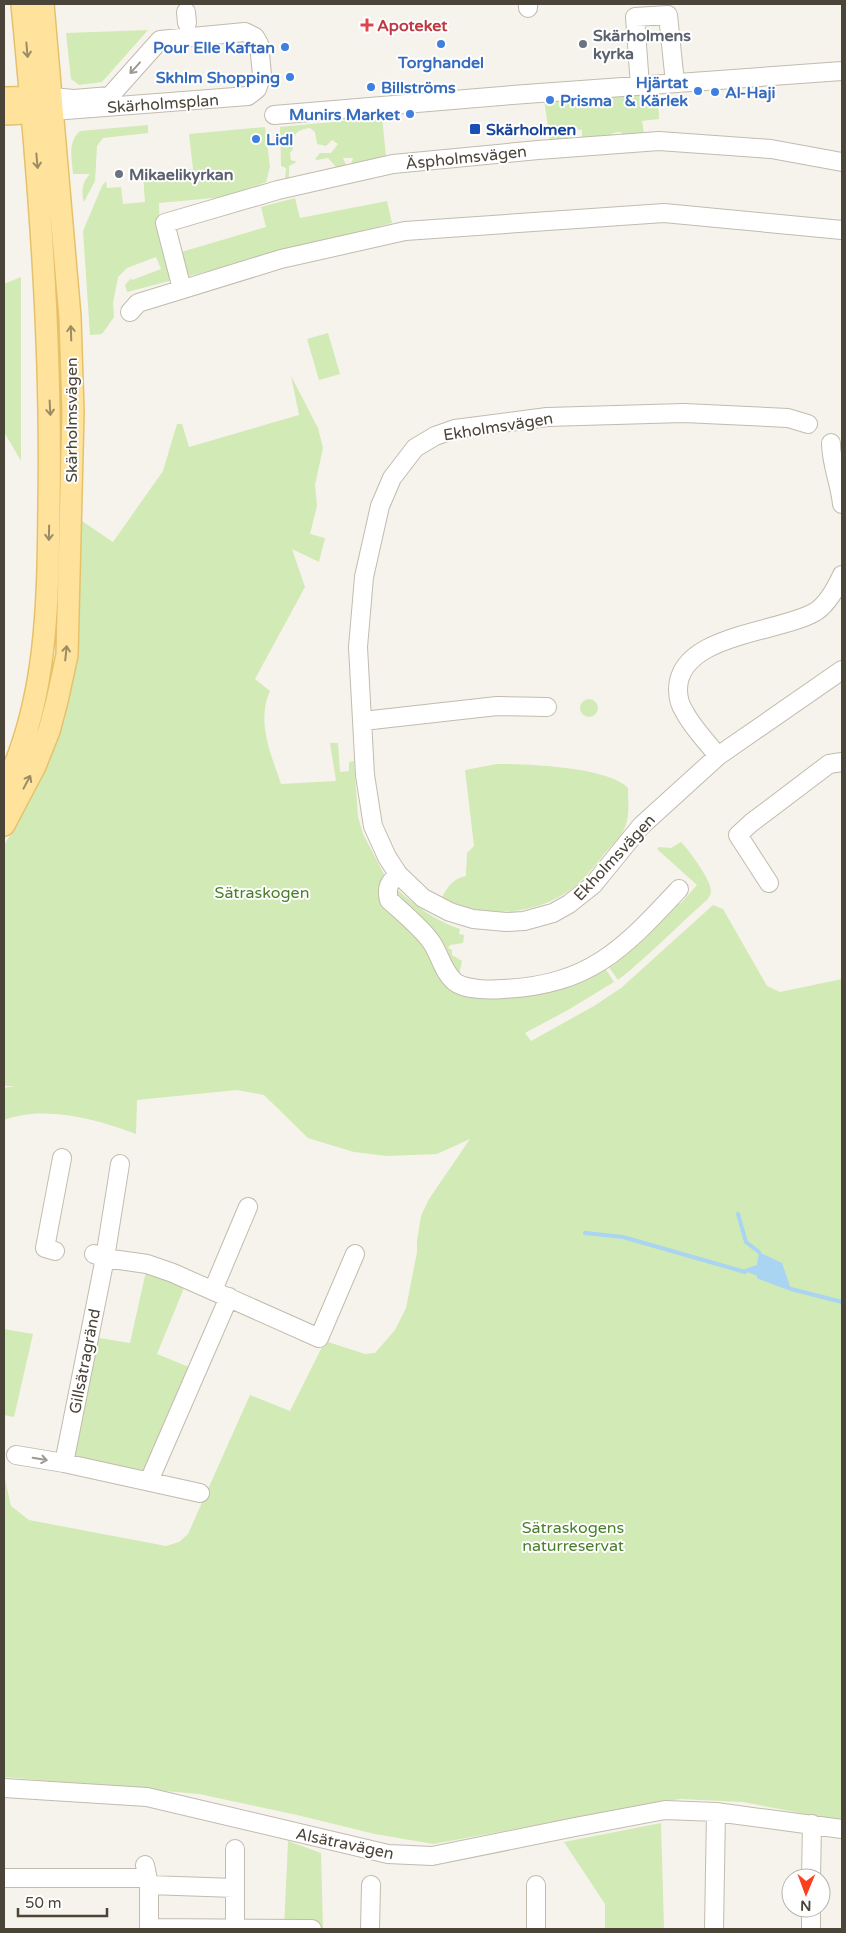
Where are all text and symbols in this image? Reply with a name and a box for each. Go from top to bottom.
place label: Apoteket [377,16,448,36]
marker: Apoteket [361,19,373,31]
place label: Skärholmens kyrka [593,26,691,64]
place label: Pour Elle Kaftan [153,38,275,58]
marker: Torghandel [435,38,447,50]
marker: Skärholmens kyrka [577,38,589,50]
marker: Pour Elle Kaftan [279,41,291,53]
one-way arrow [22,42,32,58]
place label: Torghandel [397,53,484,73]
one-way arrow [129,62,141,75]
place label: Skhlm Shopping [156,68,280,88]
marker: Skhlm Shopping [284,71,296,83]
place label: Hjärtat & Kärlek [625,73,689,111]
place label: Billströms [381,78,456,98]
marker: Billströms [365,81,377,93]
place label: Al-Haji [725,83,776,103]
marker: Hjärtat & Kärlek [692,85,704,97]
marker: Al-Haji [709,86,721,98]
street label: Skärholmsplan [106,90,220,118]
place label: Prisma [560,91,612,111]
marker: Prisma [544,94,556,106]
place label: Munirs Market [289,105,401,125]
marker: Munirs Market [404,108,416,120]
place label: Skärholmen [486,120,576,140]
marker: Skärholmen [468,122,482,136]
place label: Lidl [266,130,293,150]
marker: Lidl [250,133,262,145]
street label: Äspholmsvägen [405,142,528,174]
one-way arrow [32,153,41,169]
place label: Mikaelikyrkan [129,165,234,185]
marker: Mikaelikyrkan [113,168,125,180]
one-way arrow [66,325,75,341]
street label: Skärholmsvägen [62,357,82,483]
one-way arrow [45,399,54,415]
street label: Ekholmsvägen [442,408,555,446]
one-way arrow [44,525,54,541]
one-way arrow [61,645,71,661]
one-way arrow [22,774,32,789]
street label: Ekholmsvägen [570,810,660,905]
park label: Sätraskogen [215,883,309,903]
street label: Gillsätragränd [65,1307,105,1416]
one-way arrow [32,1455,48,1465]
park label: Sätraskogens naturreservat [522,1518,624,1556]
street label: Alsätravägen [294,1824,396,1864]
north arrow [781,1868,831,1918]
scale bar [18,1886,106,1918]
text: 50 m [25,1894,62,1912]
text: N [800,1897,812,1914]

